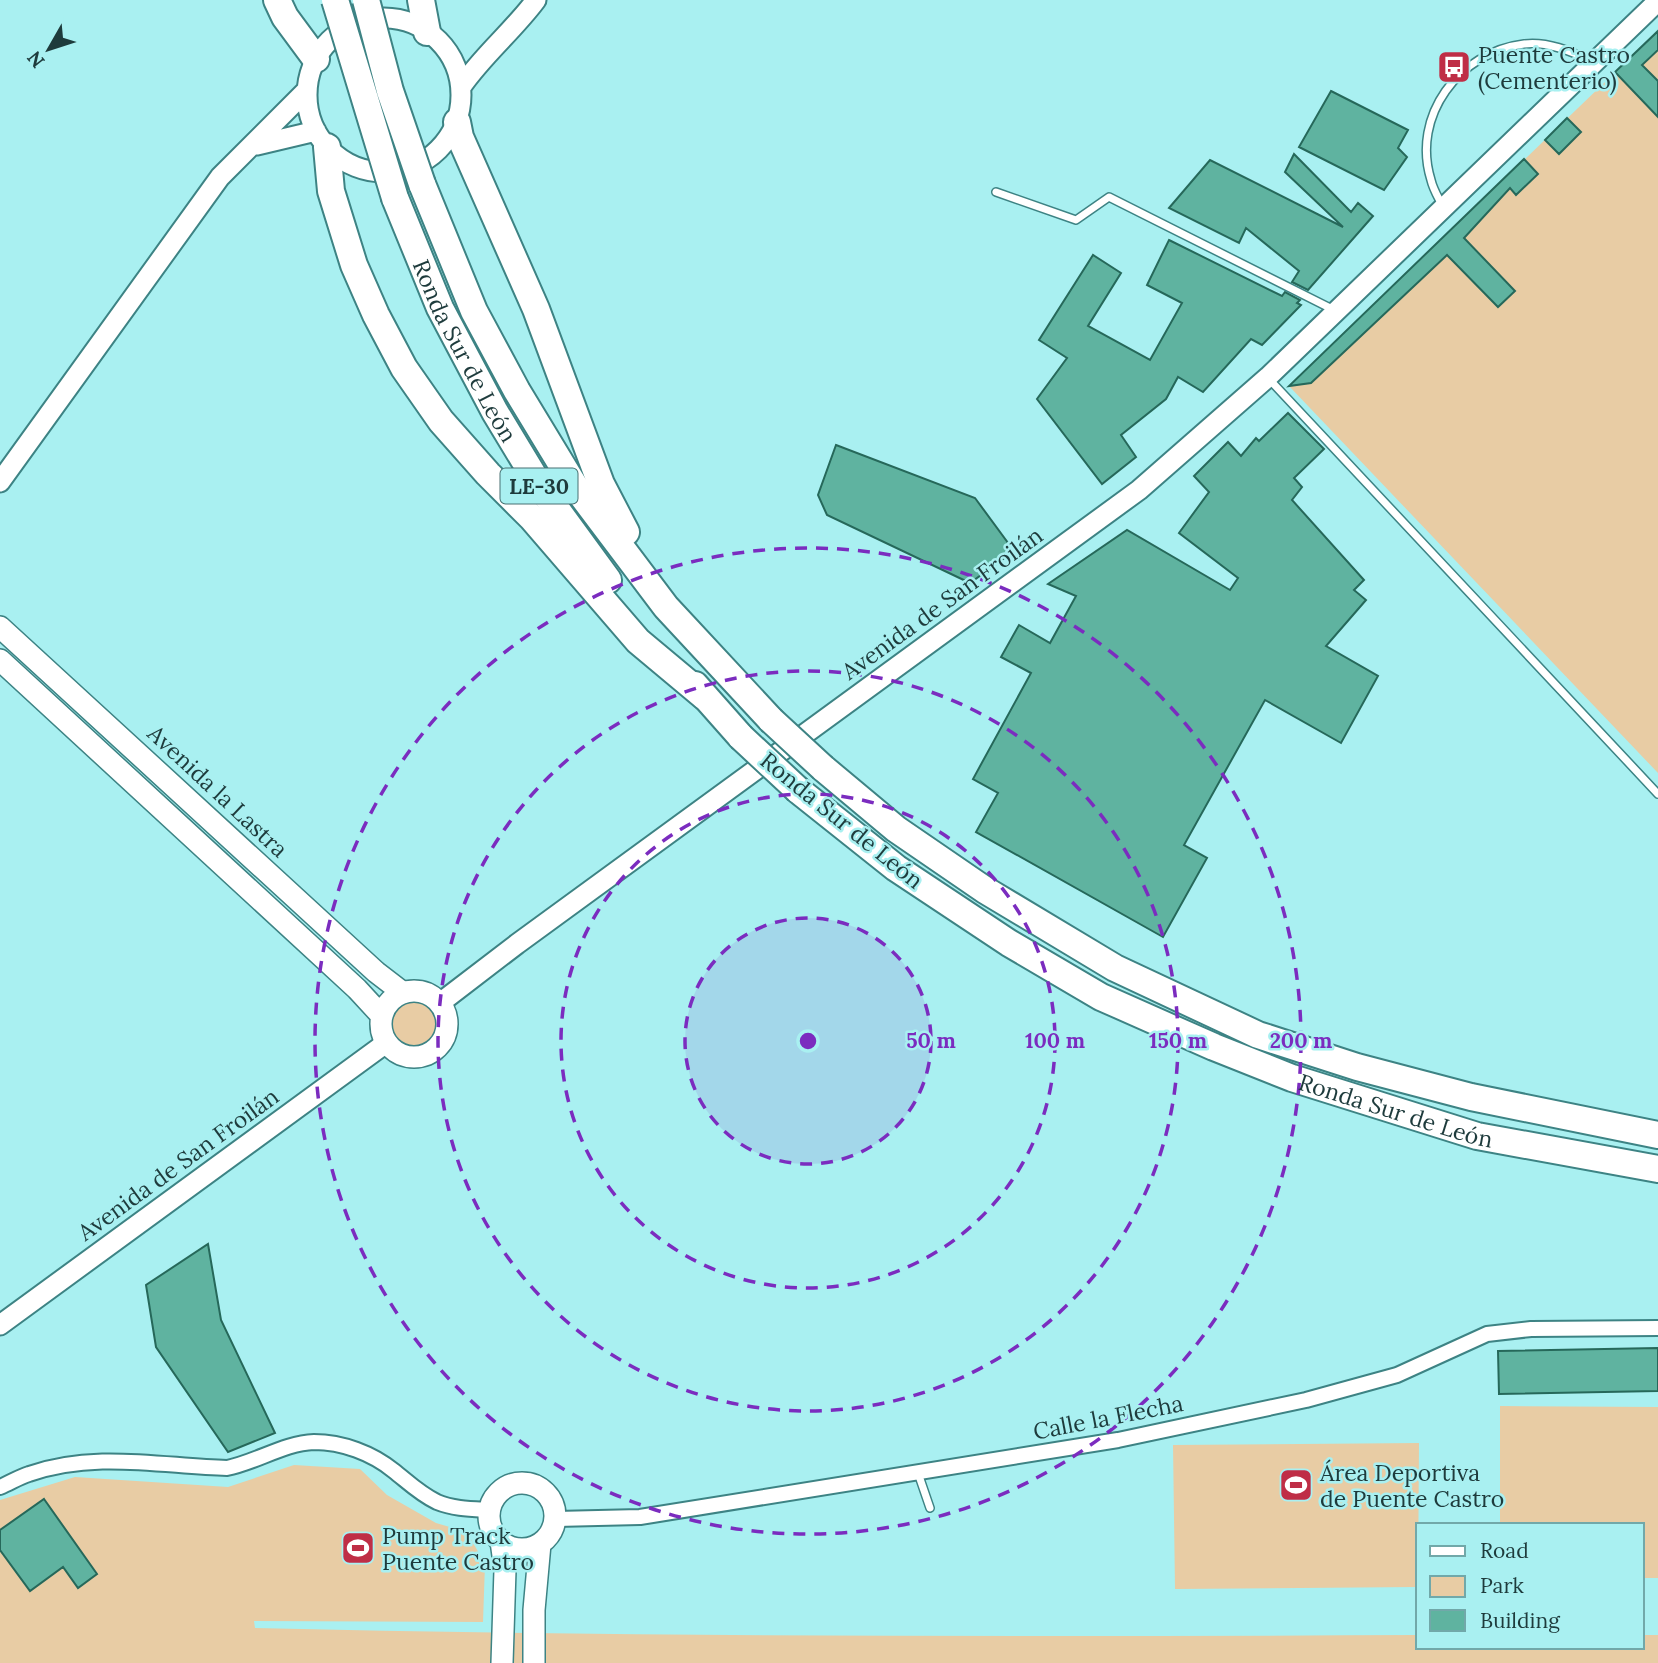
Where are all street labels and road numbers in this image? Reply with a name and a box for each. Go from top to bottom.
street label: Ronda Sur de León [407,255,524,447]
road number: LE-30 [500,468,578,504]
street label: Avenida de San Froilán [835,520,1048,686]
street label: Avenida la Lastra [141,718,294,863]
street label: Ronda Sur de León [755,745,929,895]
street label: Ronda Sur de León [1295,1067,1495,1153]
street label: Avenida de San Froilán [71,1081,284,1247]
street label: Calle la Flecha [1031,1388,1186,1446]

